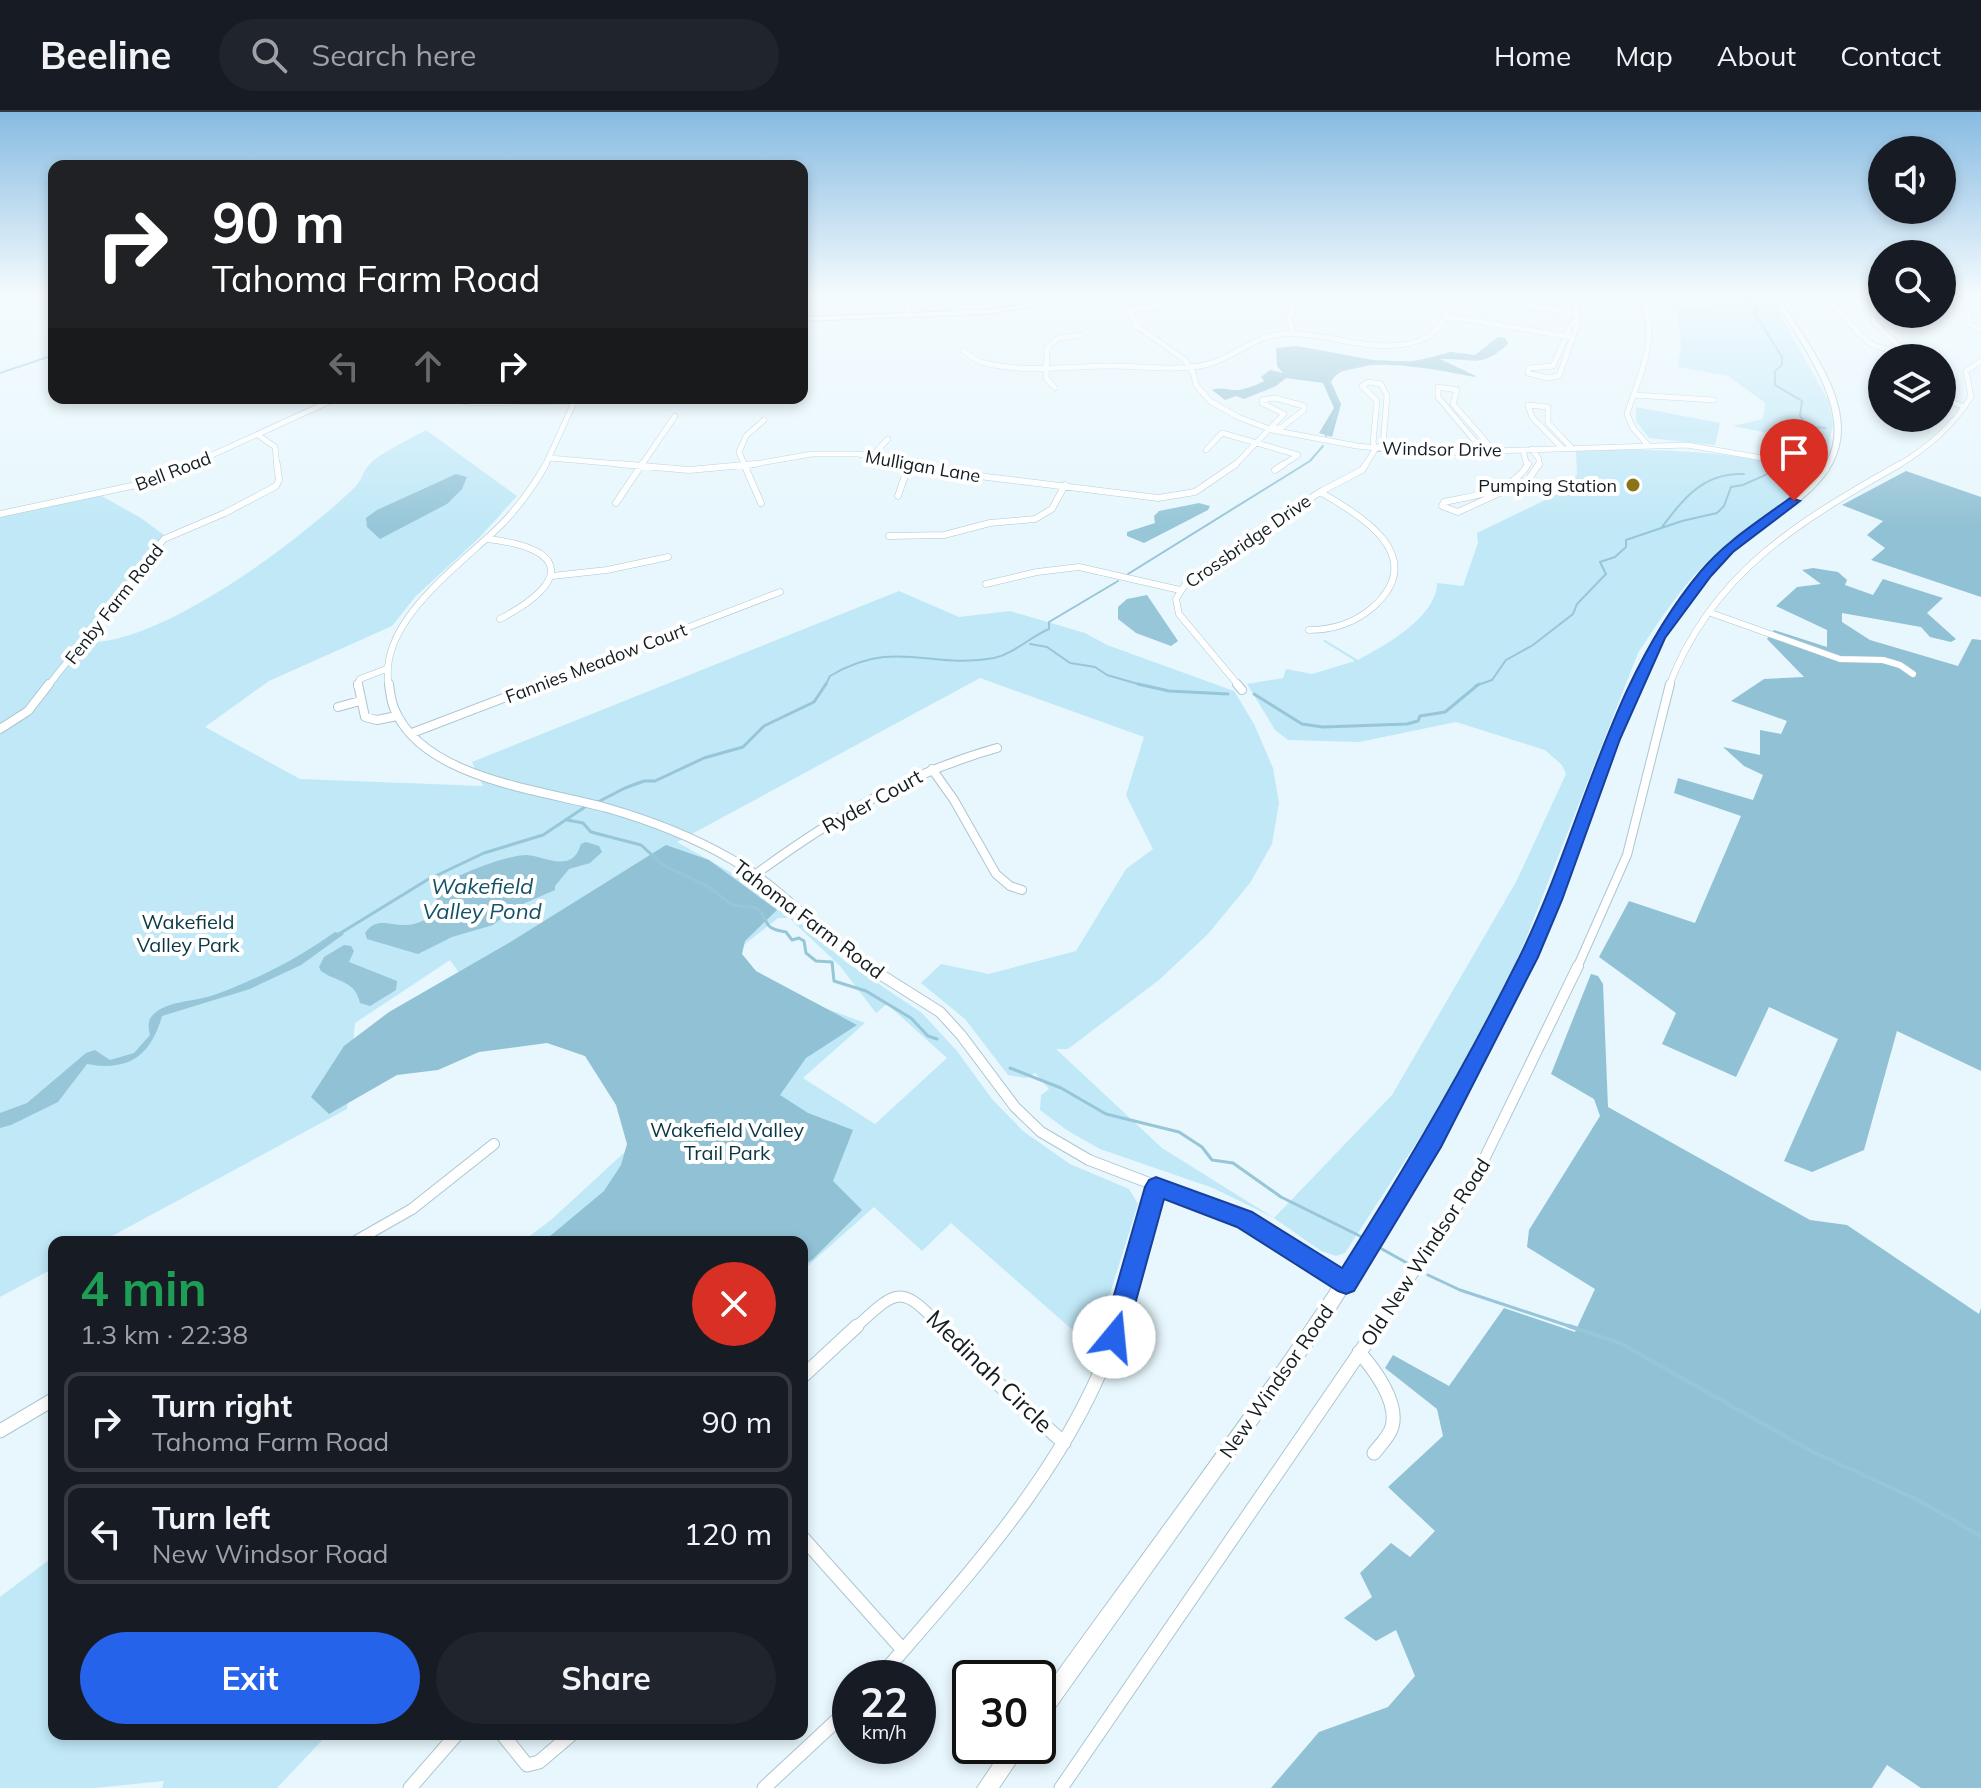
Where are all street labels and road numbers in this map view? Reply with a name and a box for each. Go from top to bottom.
street label: Windsor Drive [1382,436,1502,462]
street label: Mulligan Lane [864,445,982,487]
street label: Bell Road [132,446,214,496]
street label: Crossbridge Drive [1181,489,1315,593]
street label: Fenby Farm Road [60,539,168,669]
street label: Fannies Meadow Court [502,618,690,708]
street label: Ryder Court [818,763,926,839]
street label: Tahoma Farm Road [729,854,889,984]
street label: Old New Windsor Road [1355,1153,1495,1351]
street label: New Windsor Road [1214,1299,1338,1463]
street label: Medinah Circle [921,1303,1059,1439]

